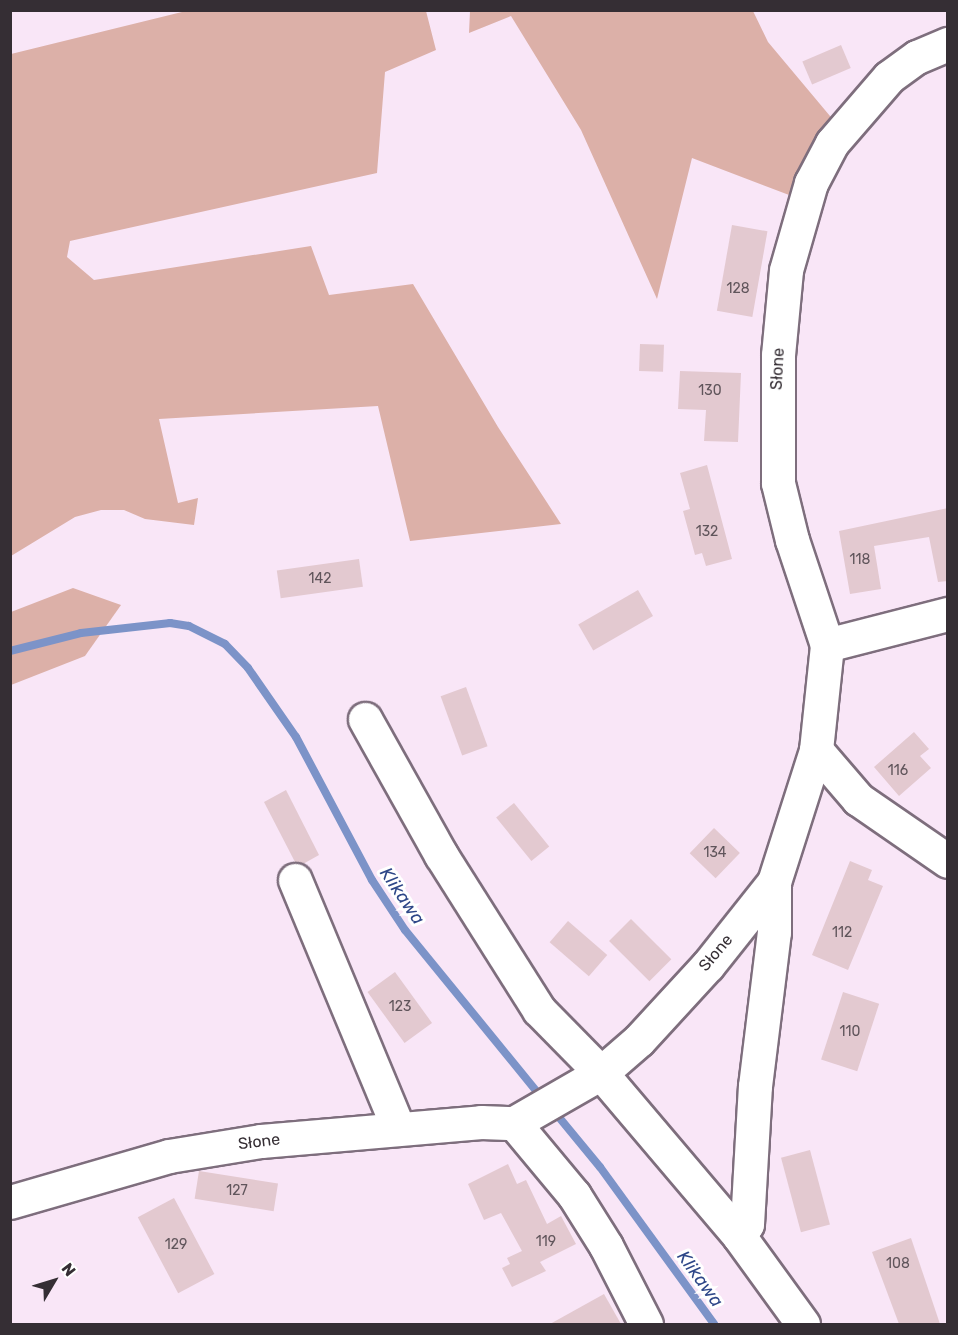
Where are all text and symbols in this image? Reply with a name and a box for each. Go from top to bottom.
house number: 128 [726,281,750,297]
street label: Słone [767,347,789,391]
house number: 130 [698,383,722,399]
house number: 132 [696,524,718,540]
house number: 118 [850,552,870,568]
house number: 142 [309,571,331,587]
house number: 116 [888,763,908,779]
house number: 134 [703,845,727,861]
water label: Klikawa [375,863,429,929]
house number: 112 [832,925,852,941]
street label: Słone [695,931,737,975]
house number: 123 [389,999,411,1015]
house number: 110 [840,1024,860,1040]
street label: Słone [237,1130,281,1154]
house number: 127 [226,1183,248,1199]
house number: 119 [536,1234,556,1250]
house number: 129 [165,1237,187,1253]
water label: Klikawa [672,1247,728,1311]
north arrow [24,1251,84,1311]
house number: 108 [886,1256,910,1272]
text: N [58,1259,80,1280]

